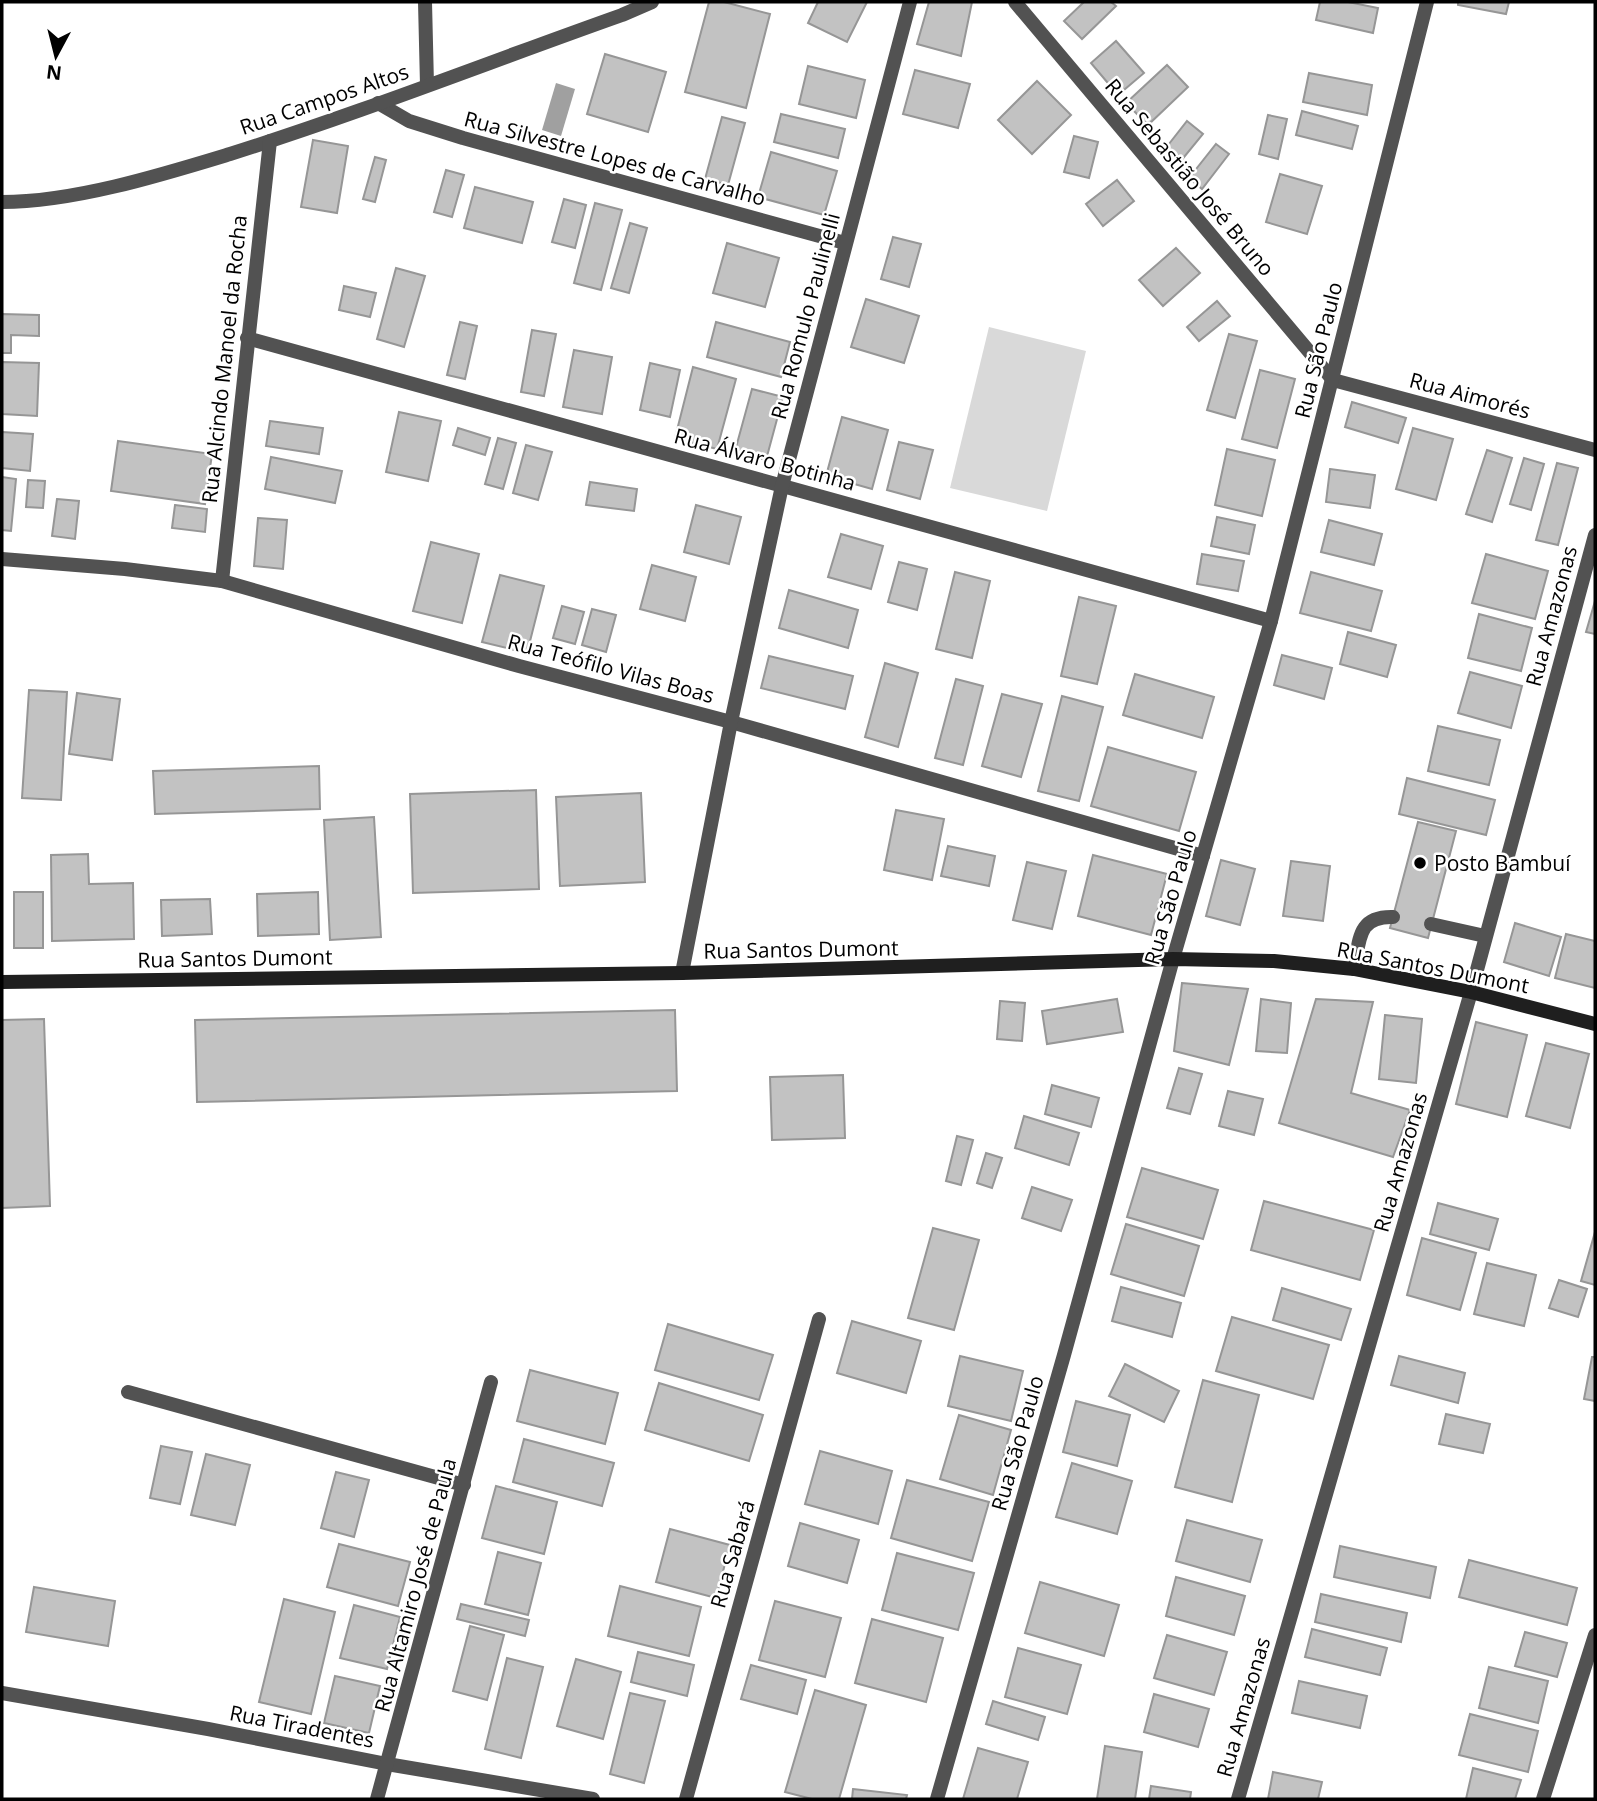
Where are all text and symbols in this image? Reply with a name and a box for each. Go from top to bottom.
north arrow [21,21,91,91]
street label: Rua Campos Altos [236,57,412,141]
text: N [45,59,63,87]
street label: Rua Sebastião José Bruno [1099,72,1281,282]
street label: Rua Silvestre Lopes de Carvalho [461,104,769,212]
street label: Rua Romulo Paulinelli [764,210,846,422]
street label: Rua Alcindo Manoel da Rocha [195,214,253,504]
street label: Rua São Paulo [1288,279,1348,421]
street label: Rua Aimorés [1406,365,1534,425]
street label: Rua Álvaro Botinha [671,421,859,497]
street label: Rua Amazonas [1519,543,1583,689]
street label: Rua Teófilo Vilas Boas [505,627,717,709]
street label: Rua São Paulo [1137,826,1203,968]
place label: Posto Bambuí [1434,849,1571,877]
marker: Posto Bambuí [1412,855,1428,871]
street label: Rua Santos Dumont [703,933,899,965]
street label: Rua Santos Dumont [1335,935,1531,999]
street label: Rua Santos Dumont [137,942,333,974]
street label: Rua Amazonas [1367,1089,1433,1235]
street label: Rua São Paulo [984,1372,1050,1514]
street label: Rua Altamiro José de Paula [368,1455,462,1715]
street label: Rua Sabará [703,1497,761,1611]
street label: Rua Amazonas [1210,1634,1276,1780]
street label: Rua Tiradentes [227,1698,377,1754]

